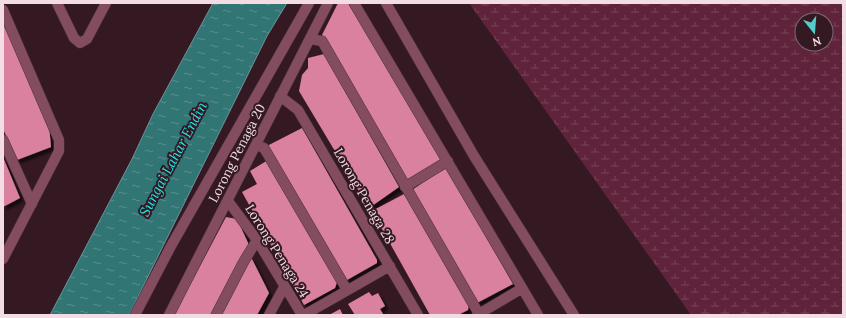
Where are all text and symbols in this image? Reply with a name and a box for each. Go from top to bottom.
north arrow [794,12,834,52]
text: N [810,34,823,50]
water label: Sungai Lahar Endin [135,98,211,220]
street label: Lorong Penaga 20 [205,101,269,205]
street label: Lorong Penaga 28 [330,145,398,247]
street label: Lorong Penaga 24 [241,201,313,301]

